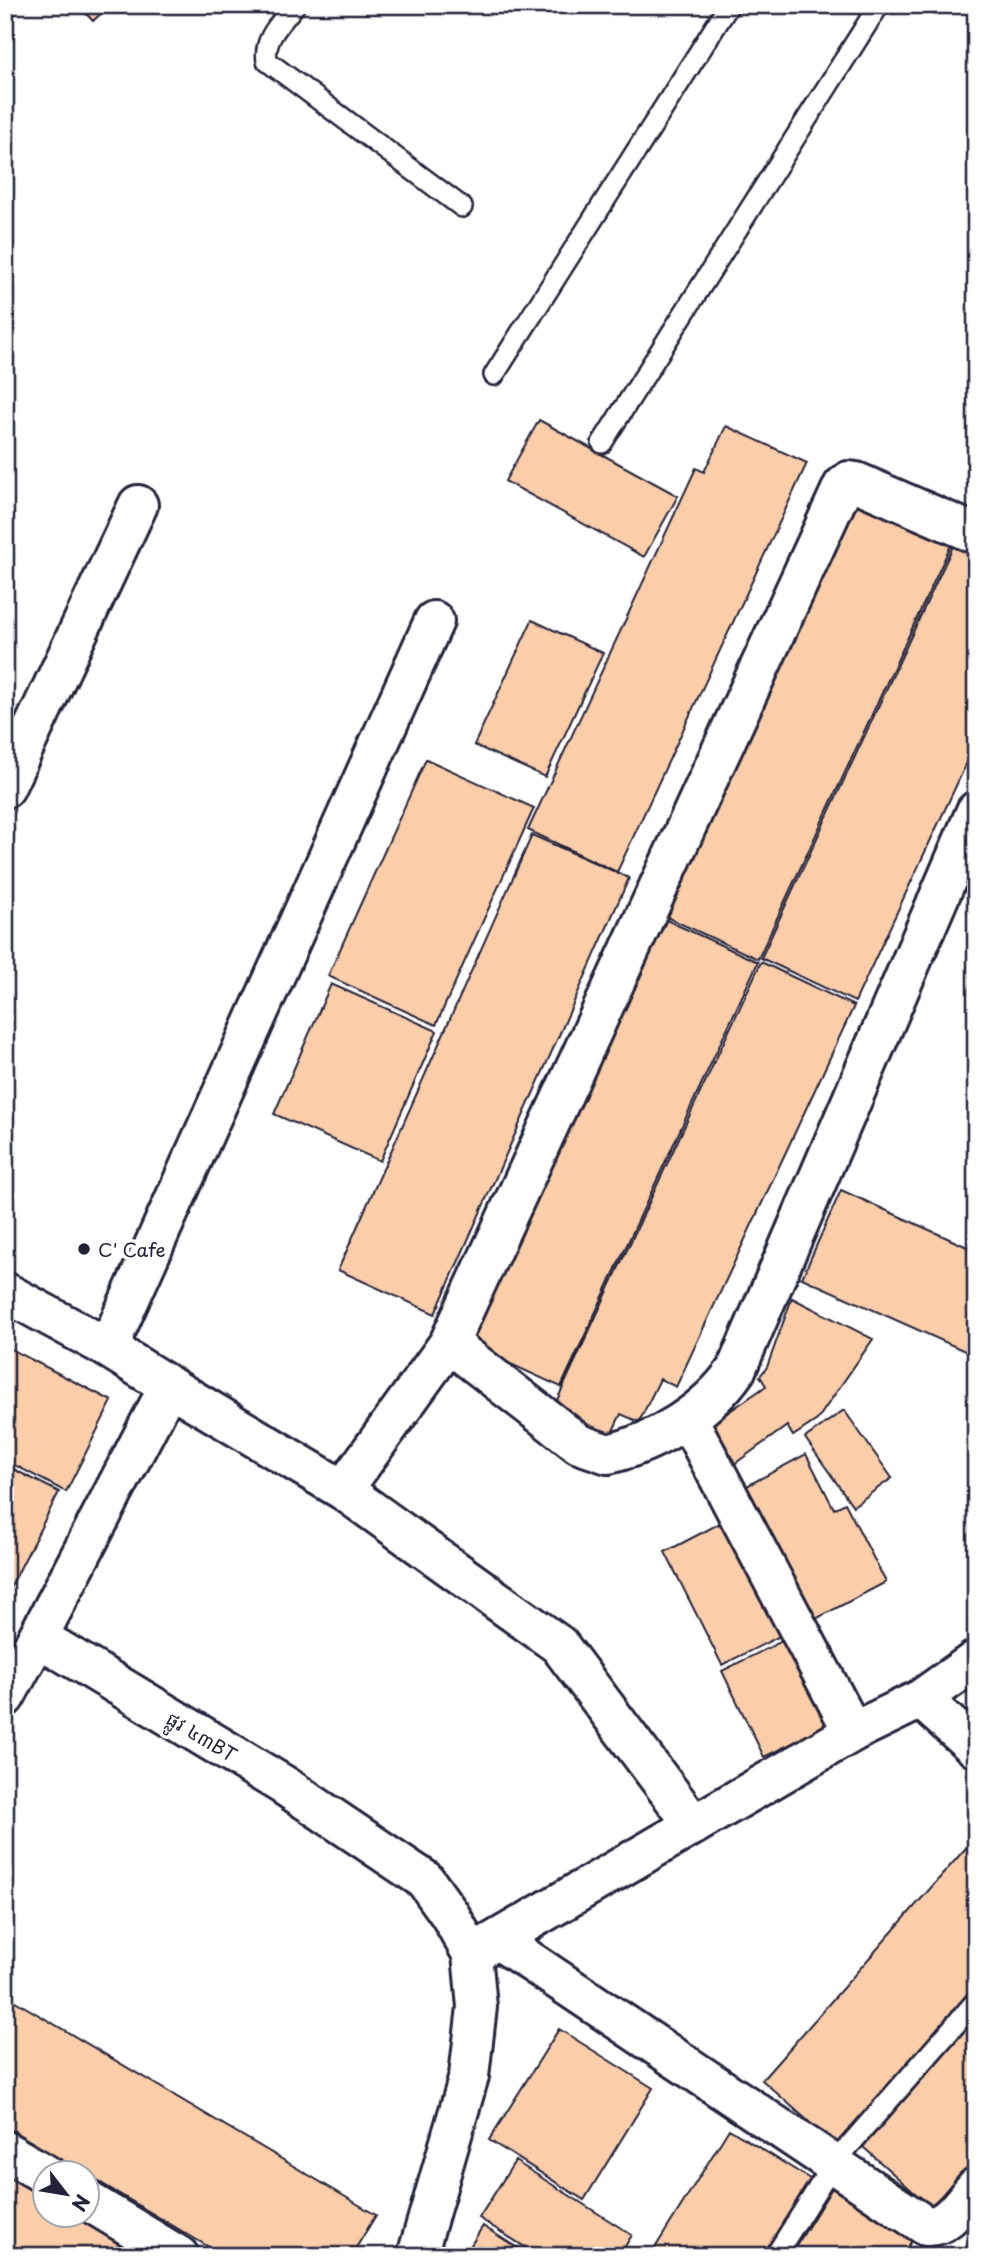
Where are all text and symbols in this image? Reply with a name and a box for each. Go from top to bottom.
place label: C' Cafe [98,1235,165,1263]
marker: C' Cafe [76,1241,92,1257]
street label: ផ្លូវ ៤៣BT [159,1704,243,1772]
north arrow [32,2160,102,2230]
text: N [66,2190,97,2217]

